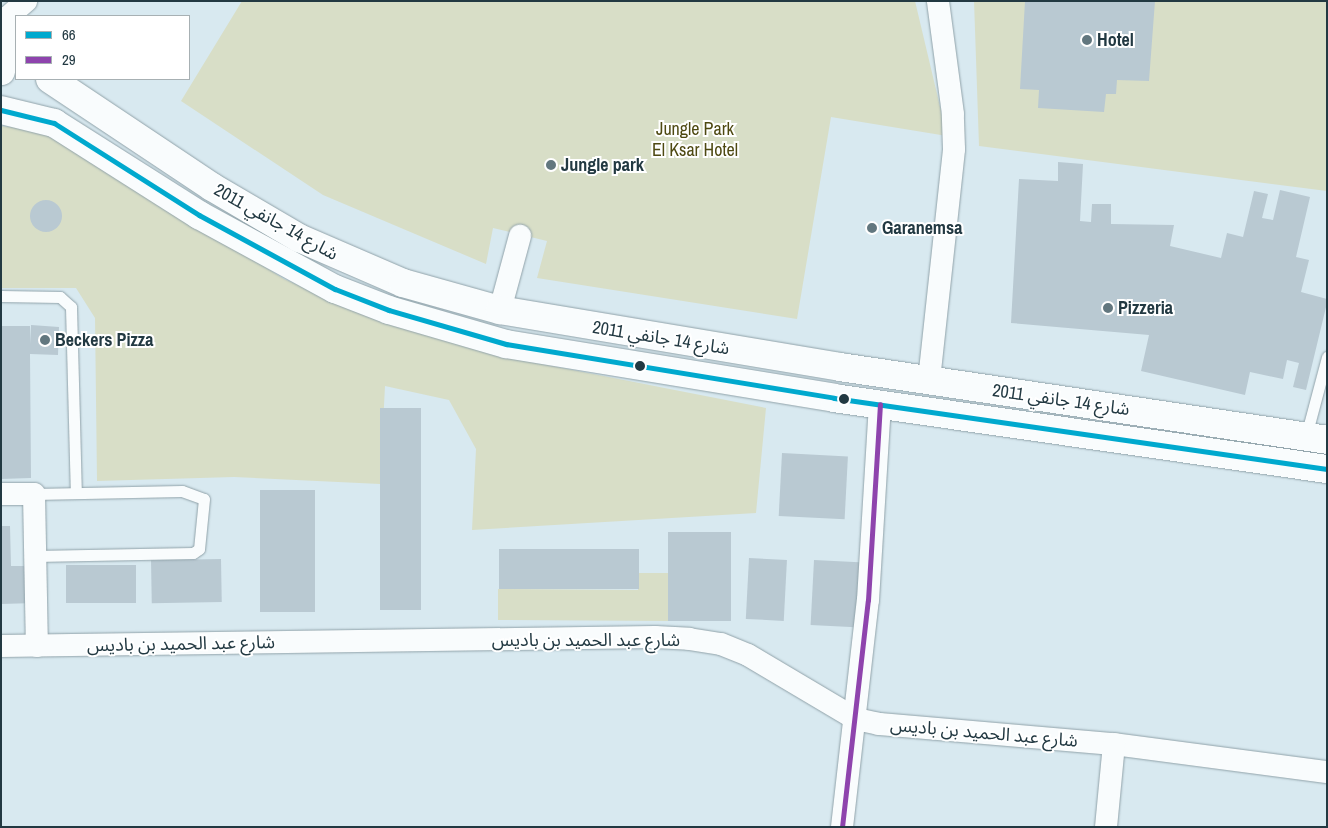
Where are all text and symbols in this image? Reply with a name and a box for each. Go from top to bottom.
legend [15,15,190,80]
text: 66 [62,24,76,45]
place label: Hotel [1097,29,1134,51]
marker: Hotel [1081,34,1093,46]
text: 29 [62,49,76,70]
park label: Jungle Park El Ksar Hotel [652,119,738,162]
place label: Jungle park [561,154,644,176]
marker: Jungle park [545,159,557,171]
street label: شارع 14 جانفي 2011 [210,179,342,265]
place label: Garanemsa [882,217,962,239]
marker: Garanemsa [866,222,878,234]
place label: Pizzeria [1118,297,1173,319]
marker: Pizzeria [1102,302,1114,314]
street label: شارع 14 جانفي 2011 [591,317,731,359]
place label: Beckers Pizza [55,329,153,351]
marker: Beckers Pizza [39,334,51,346]
unlabelled marker [635,361,645,371]
street label: شارع 14 جانفي 2011 [991,380,1131,420]
unlabelled marker [839,394,849,404]
street label: شارع عبد الحميد بن باديس [492,629,680,651]
street label: شارع عبد الحميد بن باديس [87,632,275,656]
street label: شارع عبد الحميد بن باديس [889,714,1079,752]

